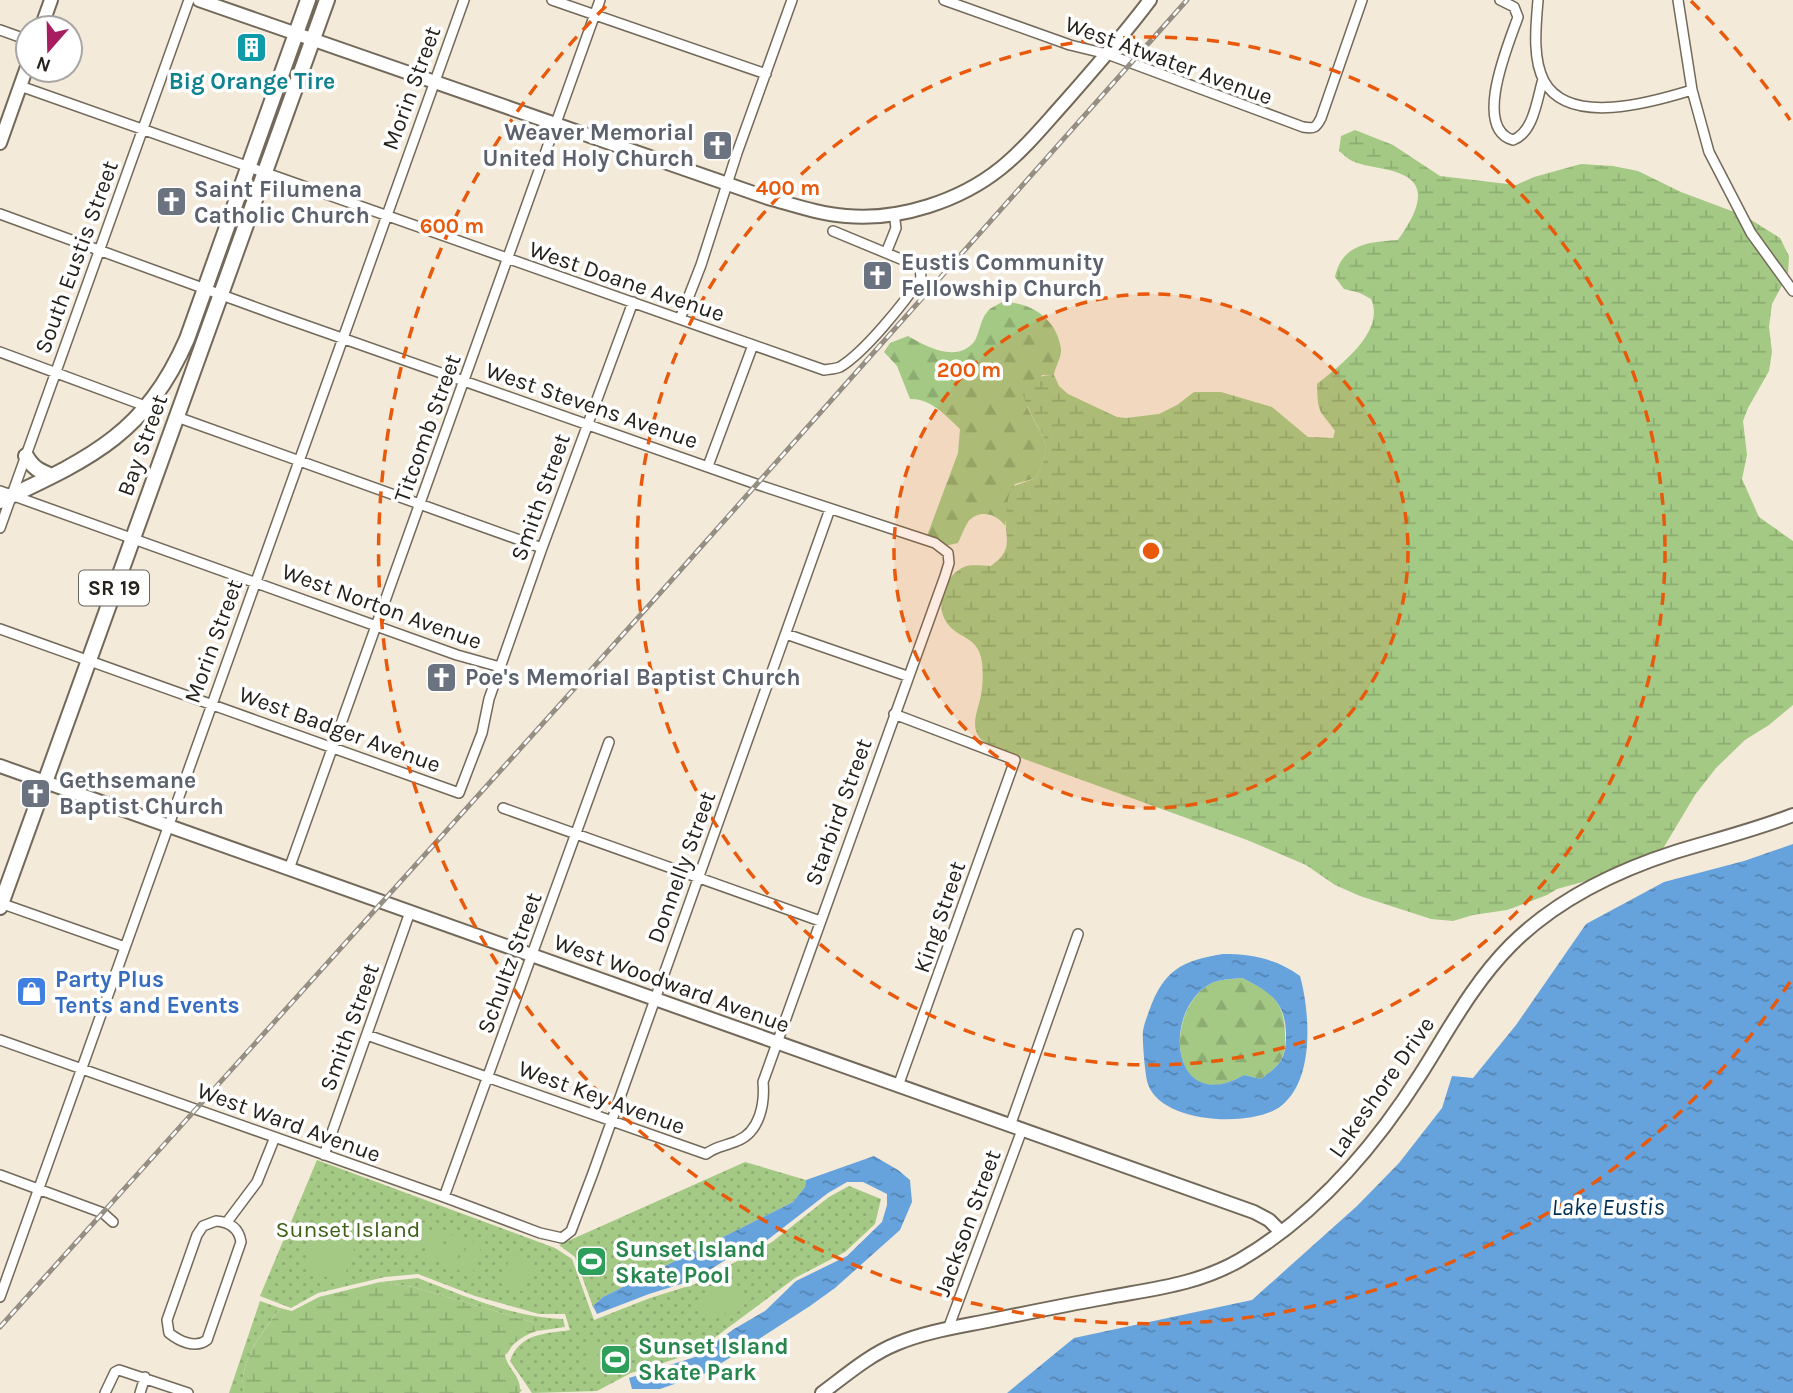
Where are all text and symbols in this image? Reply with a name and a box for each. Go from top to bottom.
street label: West Atwater Avenue [1061,10,1276,111]
north arrow [14,14,84,84]
street label: Morin Street [377,22,446,154]
building icon: Big Orange Tire [235,30,269,64]
text: N [33,51,54,77]
place label: Big Orange Tire [169,68,335,95]
place label: Weaver Memorial United Holy Church [483,119,694,172]
church icon: Weaver Memorial United Holy Church [700,128,734,162]
street label: South Eustis Street [29,157,124,357]
place label: Saint Filumena Catholic Church [194,176,370,229]
text: 400 m [756,176,820,200]
church icon: Saint Filumena Catholic Church [154,185,188,219]
text: 600 m [420,214,484,238]
street label: West Doane Avenue [525,235,728,328]
place label: Eustis Community Fellowship Church [901,249,1104,302]
church icon: Eustis Community Fellowship Church [861,258,895,292]
street label: Titcomb Street [388,350,467,506]
street label: West Stevens Avenue [482,356,702,454]
text: 200 m [937,358,1001,382]
street label: Bay Street [112,390,173,500]
street label: Smith Street [505,430,576,564]
centre of rings [1139,539,1163,563]
street label: West Norton Avenue [278,558,485,655]
road number: SR 19 [79,570,149,606]
street label: Morin Street [179,575,248,707]
church icon: Poe's Memorial Baptist Church [425,660,459,694]
place label: Poe's Memorial Baptist Church [465,664,801,691]
street label: West Badger Avenue [235,680,444,779]
street label: Starbird Street [799,735,878,889]
place label: Gethsemane Baptist Church [59,767,224,820]
church icon: Gethsemane Baptist Church [19,776,53,810]
street label: Donnelly Street [642,787,722,947]
street label: King Street [908,857,971,977]
street label: Schultz Street [471,889,548,1037]
street label: West Woodward Avenue [550,928,793,1039]
street label: Smith Street [314,960,385,1094]
place label: Party Plus Tents and Events [55,966,240,1019]
shop icon: Party Plus Tents and Events [15,975,49,1009]
street label: Lakeshore Drive [1323,1012,1440,1163]
street label: West Key Avenue [515,1055,689,1140]
street label: West Ward Avenue [193,1077,384,1168]
street label: Jackson Street [928,1146,1007,1300]
water label: Lake Eustis [1551,1193,1665,1221]
park label: Sunset Island [276,1216,420,1243]
place label: Sunset Island Skate Pool [615,1236,766,1289]
sports icon: Sunset Island Skate Pool [575,1245,609,1279]
place label: Sunset Island Skate Park [638,1333,789,1386]
sports icon: Sunset Island Skate Park [598,1342,632,1376]

